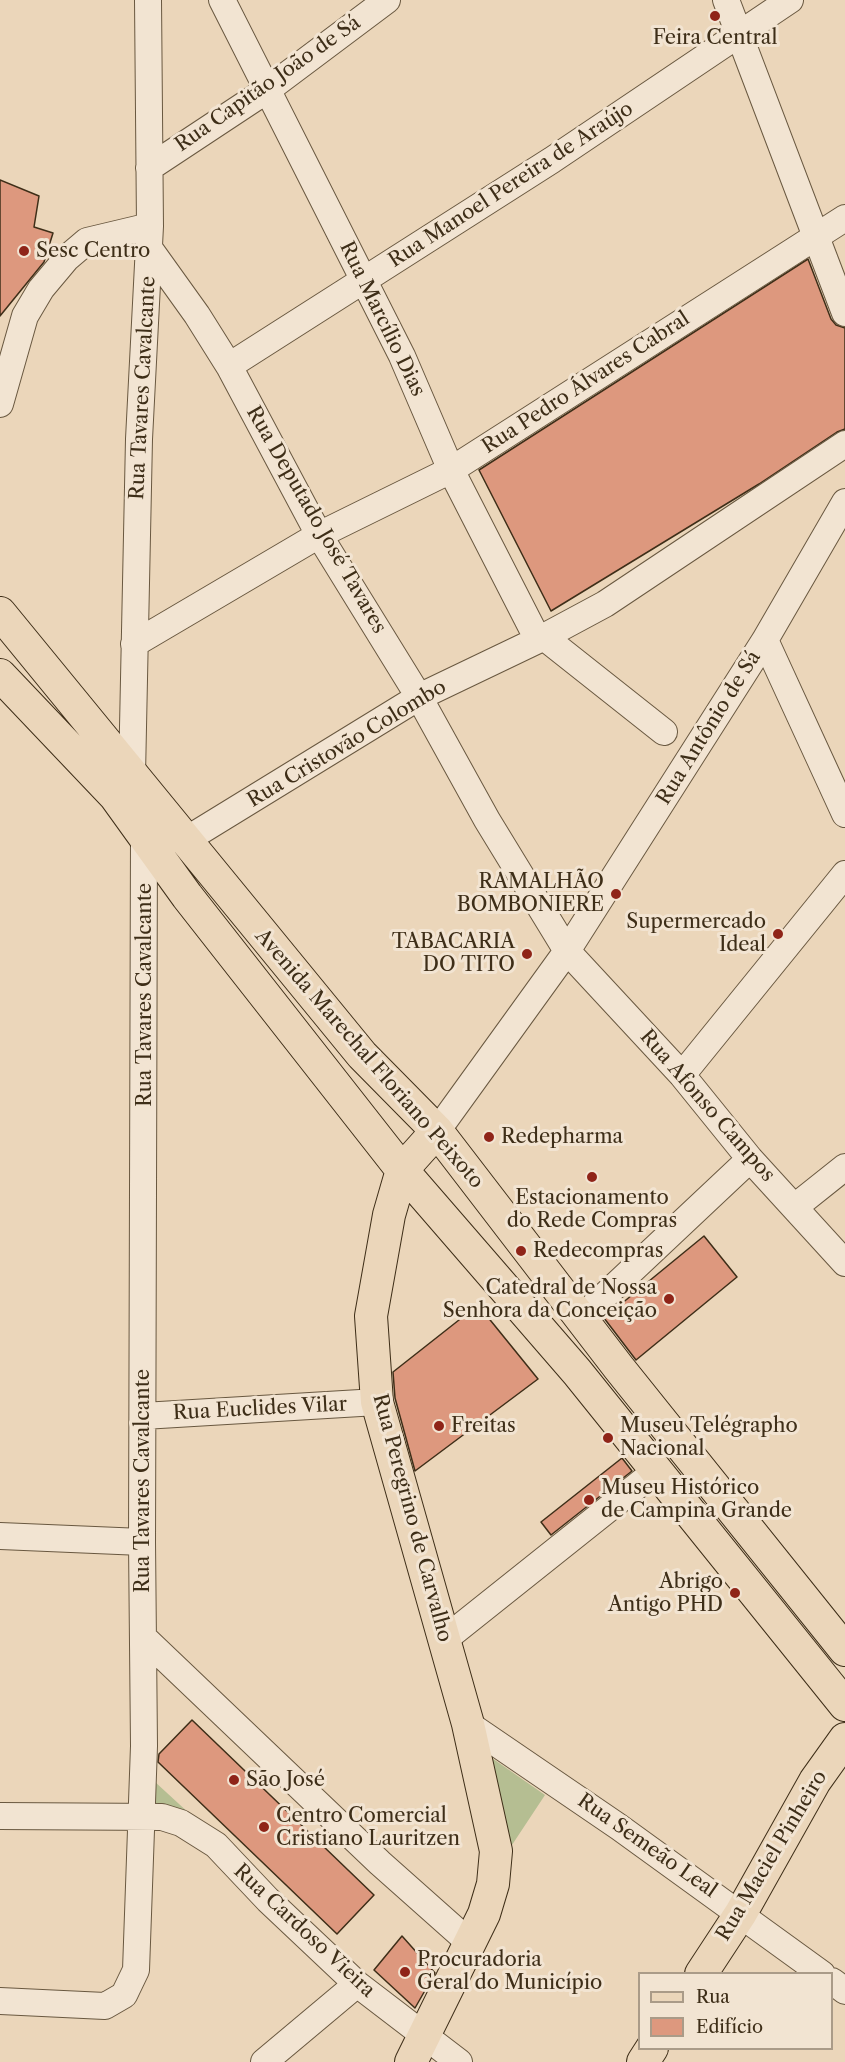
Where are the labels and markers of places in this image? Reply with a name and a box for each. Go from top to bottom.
marker: Feira Central [708,9,722,23]
place label: Feira Central [653,26,777,50]
place label: Sesc Centro [36,239,150,263]
marker: Sesc Centro [17,244,31,258]
place label: RAMALHÃO BOMBONIERE [457,870,604,917]
marker: RAMALHÃO BOMBONIERE [609,887,623,901]
place label: Supermercado Ideal [626,910,766,957]
marker: Supermercado Ideal [771,927,785,941]
place label: TABACARIA DO TITO [392,930,515,977]
marker: TABACARIA DO TITO [520,947,534,961]
place label: Redepharma [501,1125,623,1149]
marker: Redepharma [482,1130,496,1144]
marker: Estacionamento do Rede Compras [585,1170,599,1184]
place label: Estacionamento do Rede Compras [507,1186,677,1233]
place label: Redecompras [533,1239,663,1263]
marker: Redecompras [514,1244,528,1258]
place label: Catedral de Nossa Senhora da Conceição [443,1276,657,1323]
marker: Catedral de Nossa Senhora da Conceição [662,1292,676,1306]
place label: Freitas [451,1414,516,1438]
place label: Museu Telégrapho Nacional [620,1414,798,1461]
marker: Freitas [432,1419,446,1433]
marker: Museu Telégrapho Nacional [601,1431,615,1445]
place label: Museu Histórico de Campina Grande [601,1476,792,1523]
marker: Museu Histórico de Campina Grande [582,1493,596,1507]
place label: Abrigo Antigo PHD [608,1570,723,1617]
marker: Abrigo Antigo PHD [728,1586,742,1600]
place label: São José [246,1768,325,1792]
marker: São José [227,1773,241,1787]
place label: Centro Comercial Cristiano Lauritzen [276,1804,460,1851]
marker: Centro Comercial Cristiano Lauritzen [257,1820,271,1834]
place label: Procuradoria Geral do Município [417,1948,602,1995]
marker: Procuradoria Geral do Município [398,1965,412,1979]

